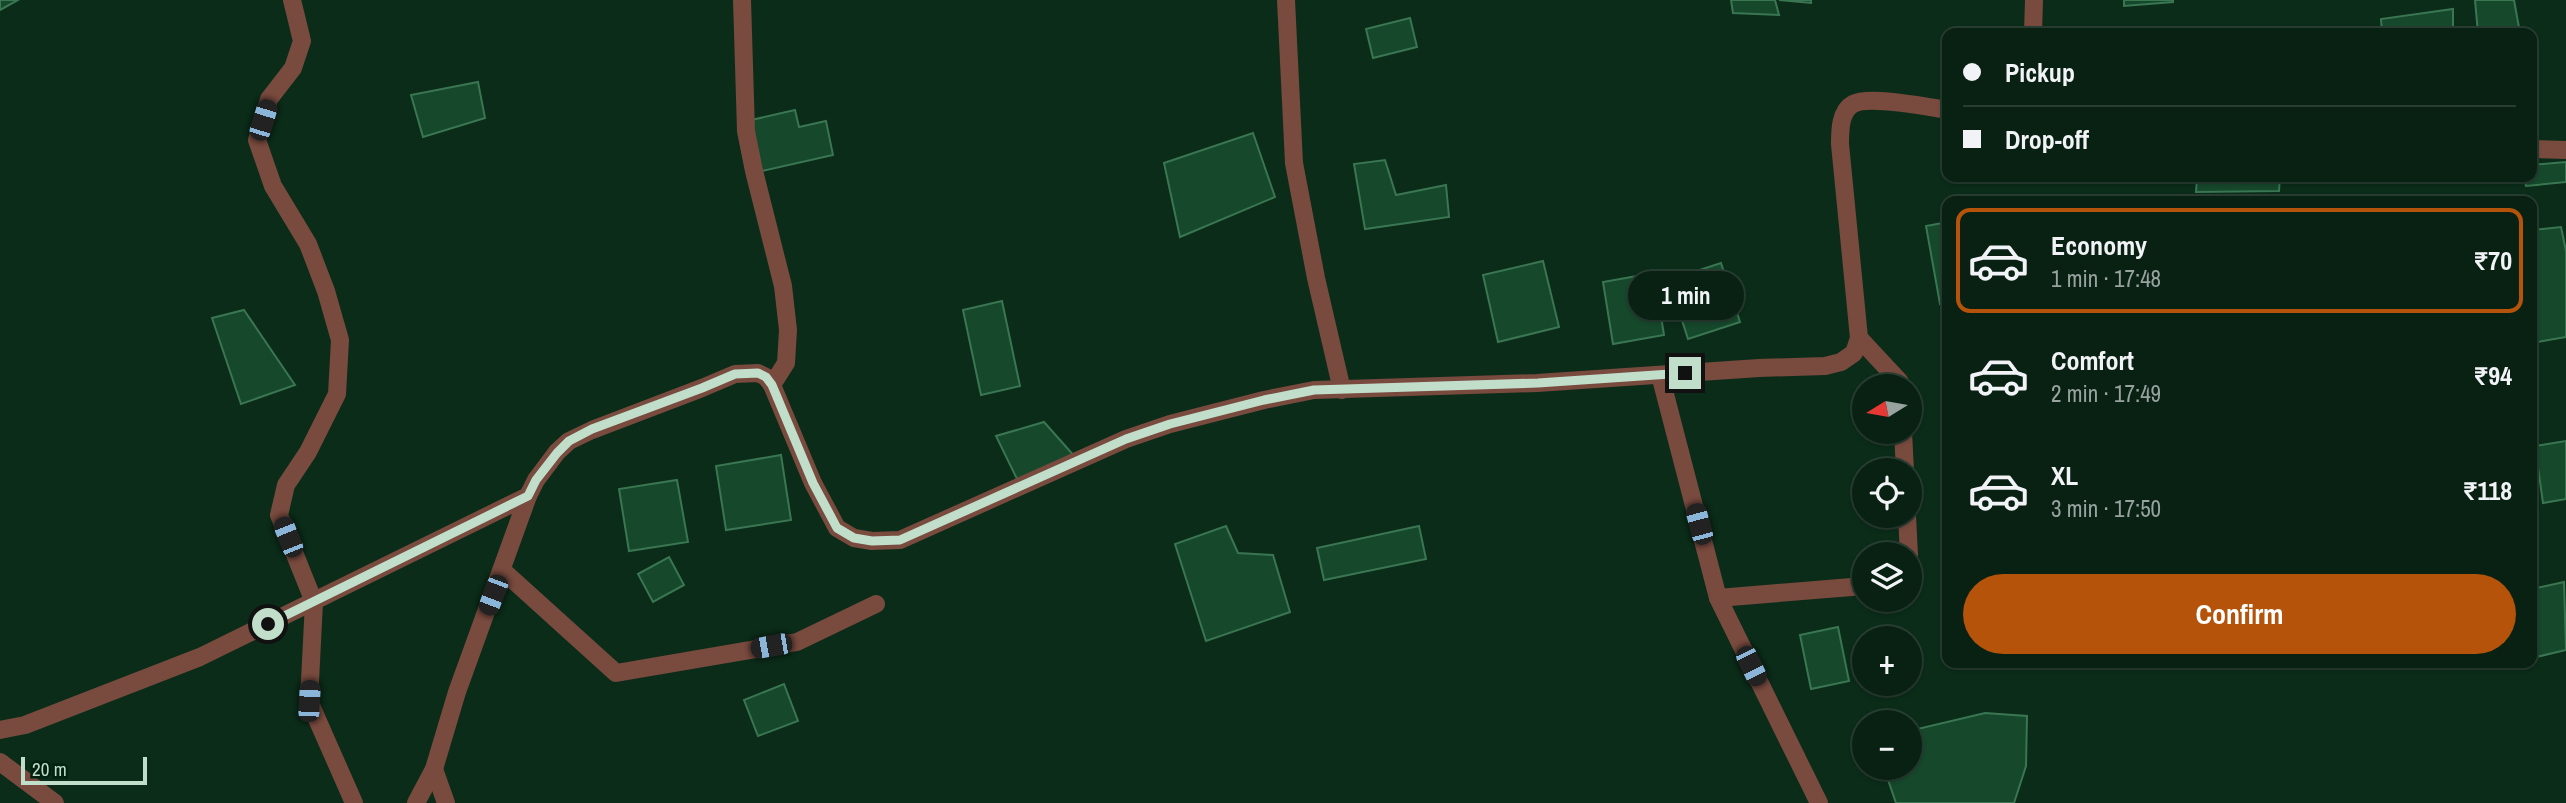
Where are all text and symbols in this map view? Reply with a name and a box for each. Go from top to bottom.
text: Pickup [2005,55,2075,90]
car [247,97,280,143]
text: Drop-off [2005,122,2089,157]
text: Economy [2051,228,2147,263]
icon: car [1967,229,2030,292]
text: ₹70 [2473,243,2512,278]
text: 1 min · 17:48 [2051,263,2161,294]
callout: 1 min [1627,272,1743,320]
text: 1 min [1661,280,1711,311]
text: Comfort [2051,343,2134,378]
icon: car [1967,344,2030,407]
route end [1669,357,1701,389]
text: ₹94 [2473,358,2512,393]
north arrow [1852,374,1922,444]
map controls [1852,374,1922,780]
text: 2 min · 17:49 [2051,378,2161,409]
button: locate [1852,458,1922,528]
text: XL [2051,458,2078,493]
icon: car [1967,459,2030,522]
text: ₹118 [2463,473,2512,508]
text: 3 min · 17:50 [2051,493,2161,524]
car [1684,501,1715,547]
car [271,514,306,560]
button: layers [1852,542,1922,612]
car [476,572,511,618]
button: Confirm [1963,574,2516,654]
route start [252,608,284,640]
button: + [1852,626,1922,696]
car [749,632,794,660]
car [1733,643,1770,689]
car [298,679,321,723]
button: − [1852,710,1922,780]
scale bar [21,754,147,786]
text: 20 m [32,756,67,782]

